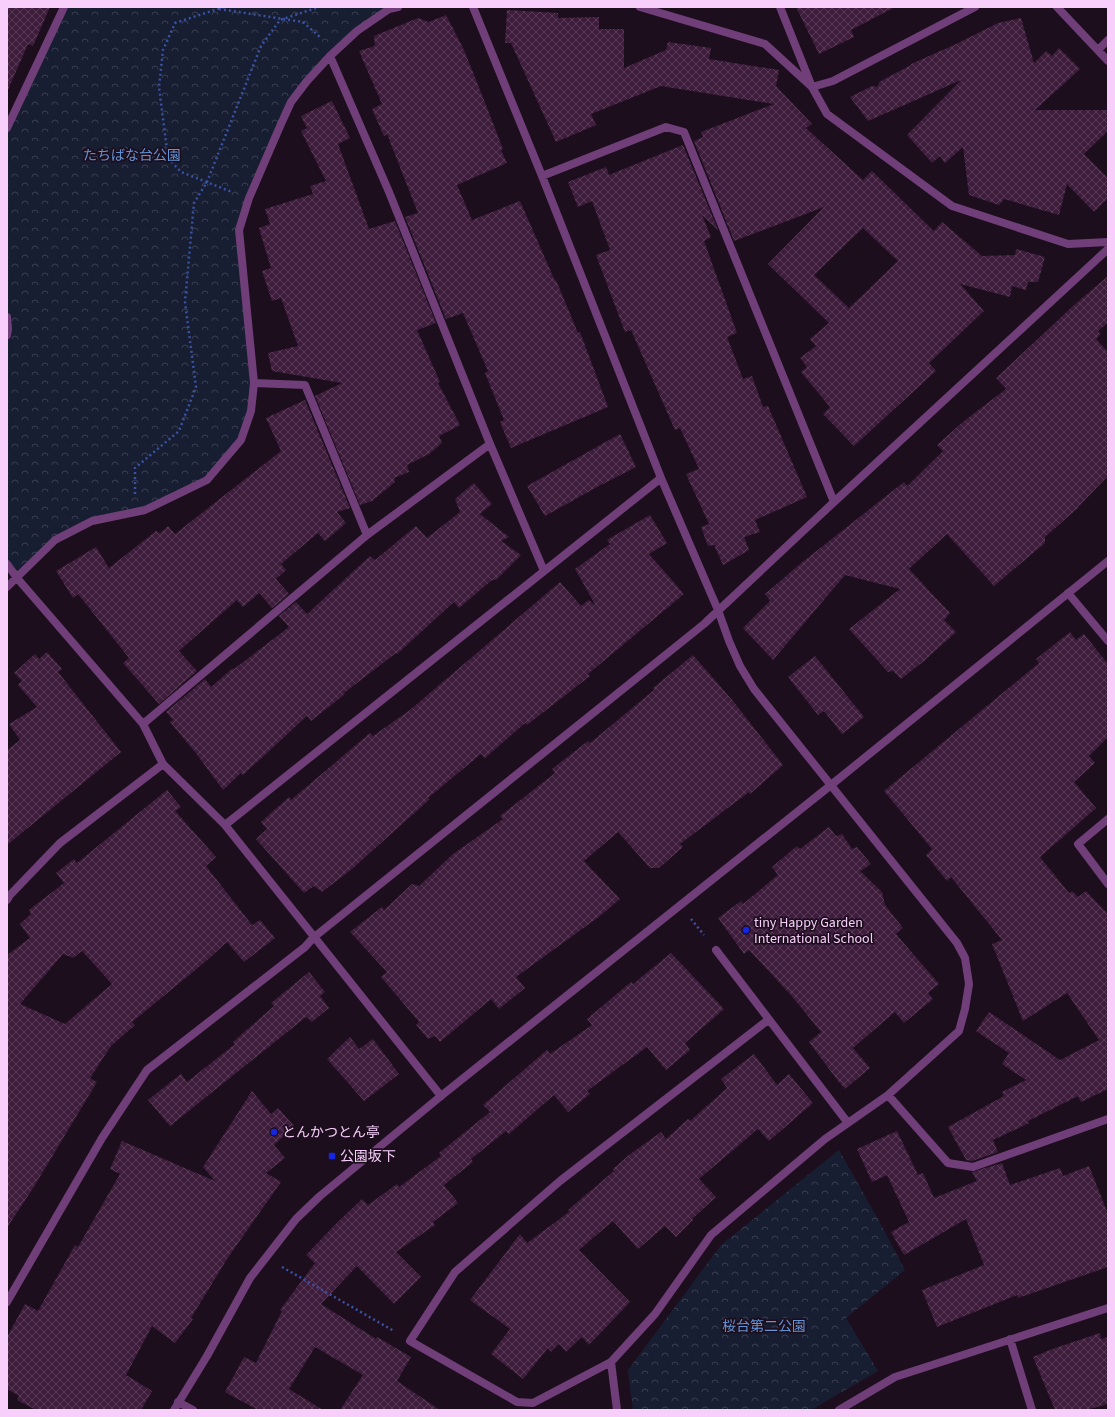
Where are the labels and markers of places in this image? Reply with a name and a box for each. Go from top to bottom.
place label: tiny Happy Garden International School [754,913,874,949]
marker: tiny Happy Garden International School [741,925,751,935]
place label: とんかつとん亭 [282,1123,380,1143]
marker: とんかつとん亭 [269,1127,279,1137]
place label: 公園坂下 [340,1147,396,1167]
marker: 公園坂下 [327,1151,337,1161]

